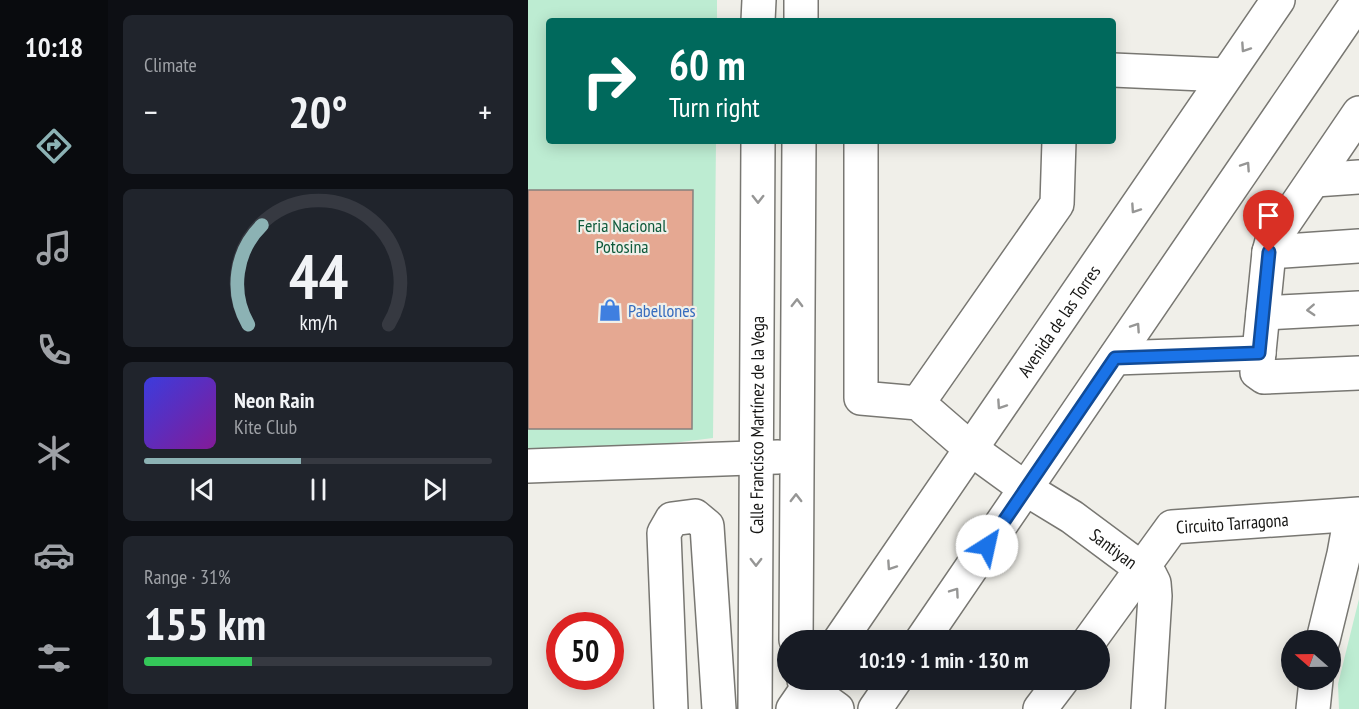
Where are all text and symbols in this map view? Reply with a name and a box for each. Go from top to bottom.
text: 10:18 [25,30,83,64]
text: 60 m [669,37,746,92]
icon: right [570,42,648,120]
one-way arrow [1241,42,1252,53]
text: Climate [144,52,197,78]
text: 20° [288,82,348,140]
text: − [144,90,158,133]
text: + [478,90,492,133]
text: Turn right [669,90,760,124]
icon: directions [33,125,75,167]
one-way arrow [1239,162,1250,173]
pin [1243,190,1294,252]
one-way arrow [752,195,764,204]
icon: arrive [1252,199,1285,232]
one-way arrow [1131,203,1142,214]
park label: Feria Nacional Potosina [578,214,667,258]
icon: music [33,227,75,269]
text: 44 [288,235,348,316]
street label: Avenida de las Torres [1012,260,1105,381]
shop icon: Pabellones [597,297,623,323]
place label: Pabellones [628,299,696,322]
one-way arrow [791,299,803,308]
one-way arrow [1306,304,1315,317]
text: km/h [299,308,337,336]
street label: Calle Francisco Martínez de la Vega [744,316,769,534]
one-way arrow [1129,323,1140,334]
icon: phone [33,329,75,371]
text: Neon Rain [234,386,314,414]
one-way arrow [997,398,1008,409]
text: Kite Club [234,414,297,440]
icon: climate [33,432,75,474]
icon: previous [186,473,219,506]
icon: pause [302,473,335,506]
icon: next [418,473,451,506]
one-way arrow [790,494,802,503]
street label: Circuito Tarragona [1175,507,1289,538]
position arrow [955,514,1019,578]
street label: Santiyan [1085,523,1142,573]
icon: car [33,534,75,576]
one-way arrow [750,558,762,567]
one-way arrow [887,559,898,570]
text: Range · 31% [144,564,231,590]
one-way arrow [948,588,959,599]
text: 155 km [144,594,266,652]
speed limit sign: 50 [546,612,624,690]
north arrow [1281,630,1341,690]
map controls [1281,630,1341,690]
icon: filters [33,637,75,679]
text: 10:19 · 1 min · 130 m [858,646,1029,674]

